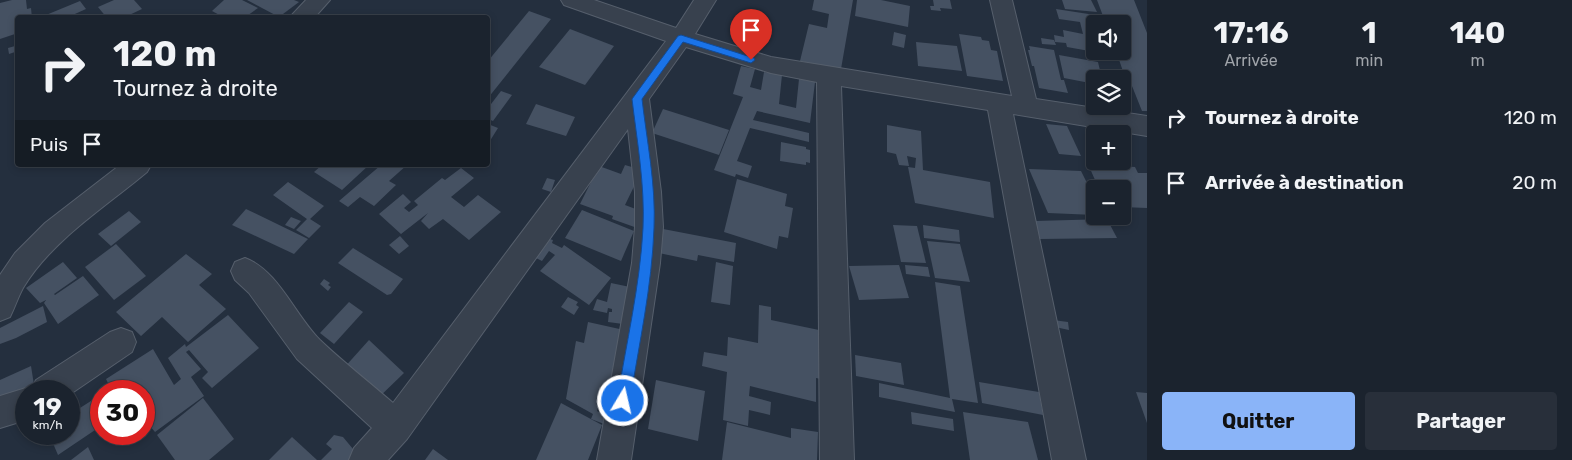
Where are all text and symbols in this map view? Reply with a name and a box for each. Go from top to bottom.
pin [730,9,772,60]
map controls [1086,15,1131,225]
button: sound [1086,15,1131,60]
text: 17:16 [1214,15,1289,51]
text: 1 [1362,15,1377,51]
text: 140 [1450,15,1505,51]
icon: arrive [737,16,765,44]
text: 120 m [113,33,216,75]
icon: right [30,35,95,100]
text: Arrivée [1225,51,1278,70]
text: min [1355,51,1383,70]
text: m [1470,51,1485,70]
button: layers [1086,70,1131,115]
text: Tournez à droite [113,75,278,102]
icon: right [1162,104,1190,132]
text: Tournez à droite [1205,106,1359,129]
text: 120 m [1504,106,1557,129]
button: + [1086,125,1131,170]
icon: arrive [78,130,106,158]
text: Puis [30,133,68,156]
icon: arrive [1162,169,1190,197]
text: Arrivée à destination [1205,171,1404,194]
text: 20 m [1512,171,1557,194]
button: − [1086,180,1131,225]
position arrow [596,374,648,426]
speed limit sign: 30 [90,380,155,445]
text: 19 [33,392,62,421]
button: Quitter [1162,392,1355,450]
button: Partager [1365,392,1557,450]
text: km/h [33,418,62,432]

